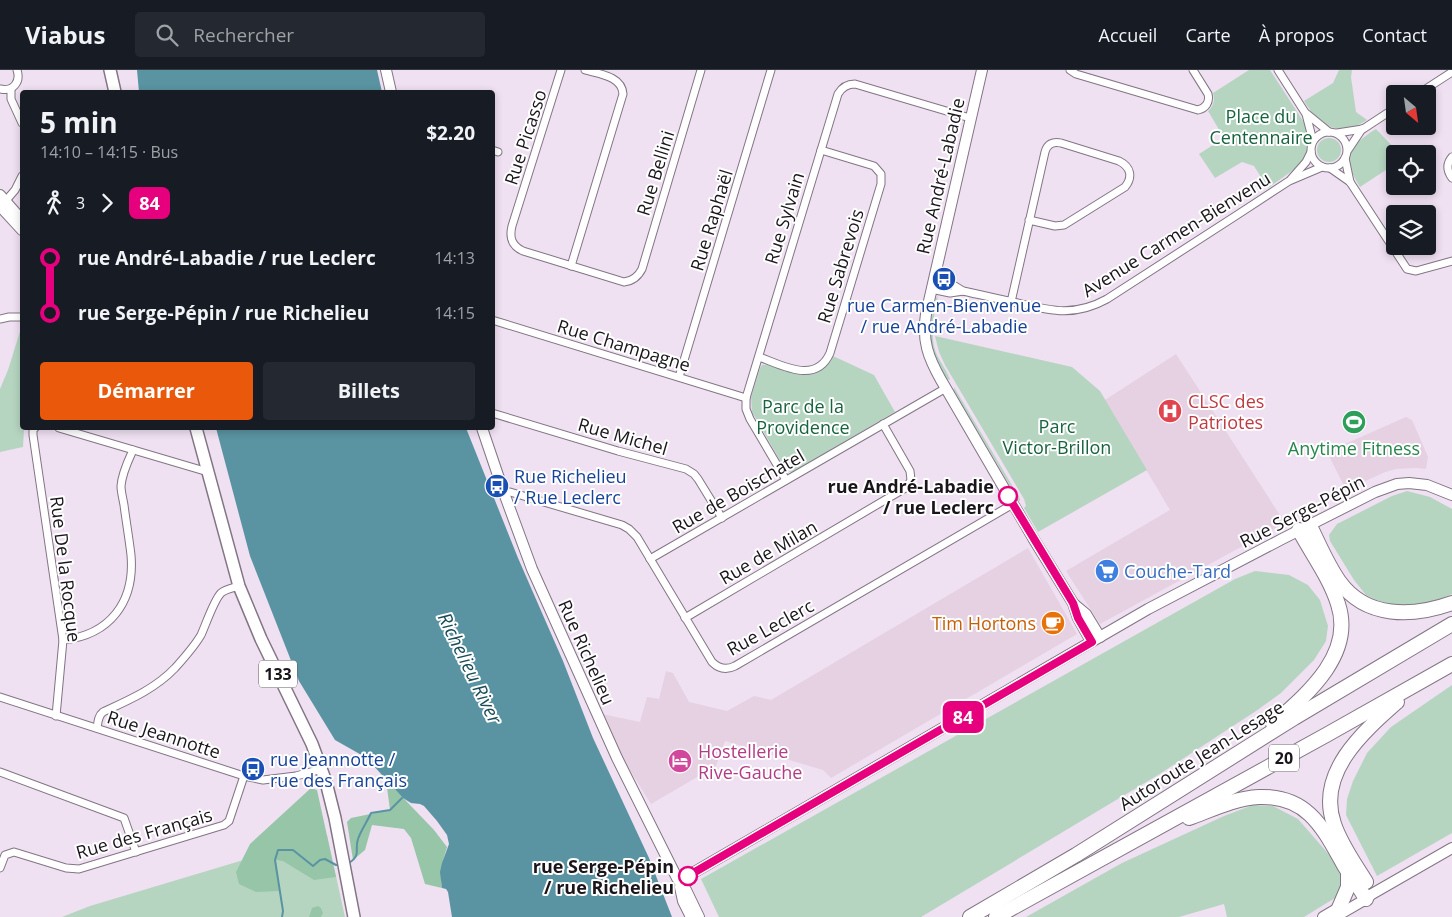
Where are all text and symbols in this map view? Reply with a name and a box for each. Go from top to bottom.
search box [135,12,485,57]
text: Viabus [25,18,105,51]
icon: search [153,21,181,49]
text: Rechercher [193,22,294,48]
text: Accueil [1099,23,1157,47]
text: Carte [1185,23,1231,47]
text: À propos [1259,23,1334,47]
text: Contact [1362,23,1427,47]
north arrow [1386,85,1436,135]
map controls [1386,85,1436,255]
street label: Rue Picasso [498,86,552,188]
street label: Rue André-Labadie [910,95,970,257]
text: 5 min [40,103,118,141]
park label: Place du Centennaire [1209,104,1313,149]
text: $2.20 [426,120,475,146]
street label: Rue Bellini [631,127,679,219]
text: 14:10 – 14:15 · Bus [40,141,178,163]
button: locate [1386,145,1436,195]
street label: Rue Raphaël [684,166,738,274]
street label: Avenue Carmen-Bienvenu [1077,166,1275,302]
street label: Rue Sylvain [759,169,809,267]
icon: walk [40,189,68,217]
icon: forward [93,189,121,217]
text: 84 [139,191,160,215]
text: 3 [76,192,85,214]
button: layers [1386,205,1436,255]
street label: Rue Sabrevois [811,206,869,326]
text: rue André-Labadie / rue Leclerc [78,245,376,271]
text: 14:13 [434,247,475,269]
bus stop icon: rue Carmen-Bienvenue / rue André-Labadie [931,266,957,292]
place label: rue Carmen-Bienvenue / rue André-Labadie [847,293,1041,338]
text: rue Serge-Pépin / rue Richelieu [78,300,369,326]
text: 14:15 [434,302,475,324]
street label: Rue Champagne [555,313,693,377]
button: Démarrer [40,362,253,420]
button: Billets [263,362,475,420]
place label: CLSC des Patriotes [1188,389,1264,434]
park label: Parc de la Providence [756,394,850,439]
hospital icon: CLSC des Patriotes [1157,398,1183,424]
sports icon: Anytime Fitness [1341,409,1367,435]
street label: Rue Michel [575,412,671,460]
park label: Parc Victor-Brillon [1003,414,1111,459]
place label: Anytime Fitness [1288,436,1420,460]
street label: Rue de Boischatel [667,443,809,539]
place label: Rue Richelieu / Rue Leclerc [514,464,627,509]
street label: Rue Serge-Pépin [1235,469,1369,553]
bus stop icon: Rue Richelieu / Rue Leclerc [484,473,510,499]
place label: rue André-Labadie / rue Leclerc [828,474,994,519]
marker: rue André-Labadie / rue Leclerc [998,486,1018,506]
street label: Rue De la Rocque [45,495,87,643]
street label: Rue de Milan [715,514,821,590]
supermarket icon: Couche-Tard [1094,558,1120,584]
place label: Couche-Tard [1124,559,1231,583]
street label: Rue Leclerc [722,593,818,661]
street label: Rue Richelieu [553,596,621,708]
water label: Richelieu River [432,608,509,729]
cafe icon: Tim Hortons [1040,610,1066,636]
place label: Tim Hortons [932,611,1036,635]
road number: 133 [259,660,297,688]
street label: Autoroute Jean-Lesage [1114,695,1288,815]
line badge: 84 [940,701,986,733]
street label: Rue Jeannotte [104,704,224,764]
text: 84 [953,705,973,729]
place label: Hostellerie Rive-Gauche [698,739,802,784]
road number: 20 [1269,744,1299,771]
place label: rue Jeannotte / rue des Français [270,747,407,792]
hotel icon: Hostellerie Rive-Gauche [667,748,693,774]
bus stop icon: rue Jeannotte / rue des Français [240,756,266,782]
street label: Rue des Français [73,802,215,864]
place label: rue Serge-Pépin / rue Richelieu [533,854,674,899]
marker: rue Serge-Pépin / rue Richelieu [678,866,698,886]

